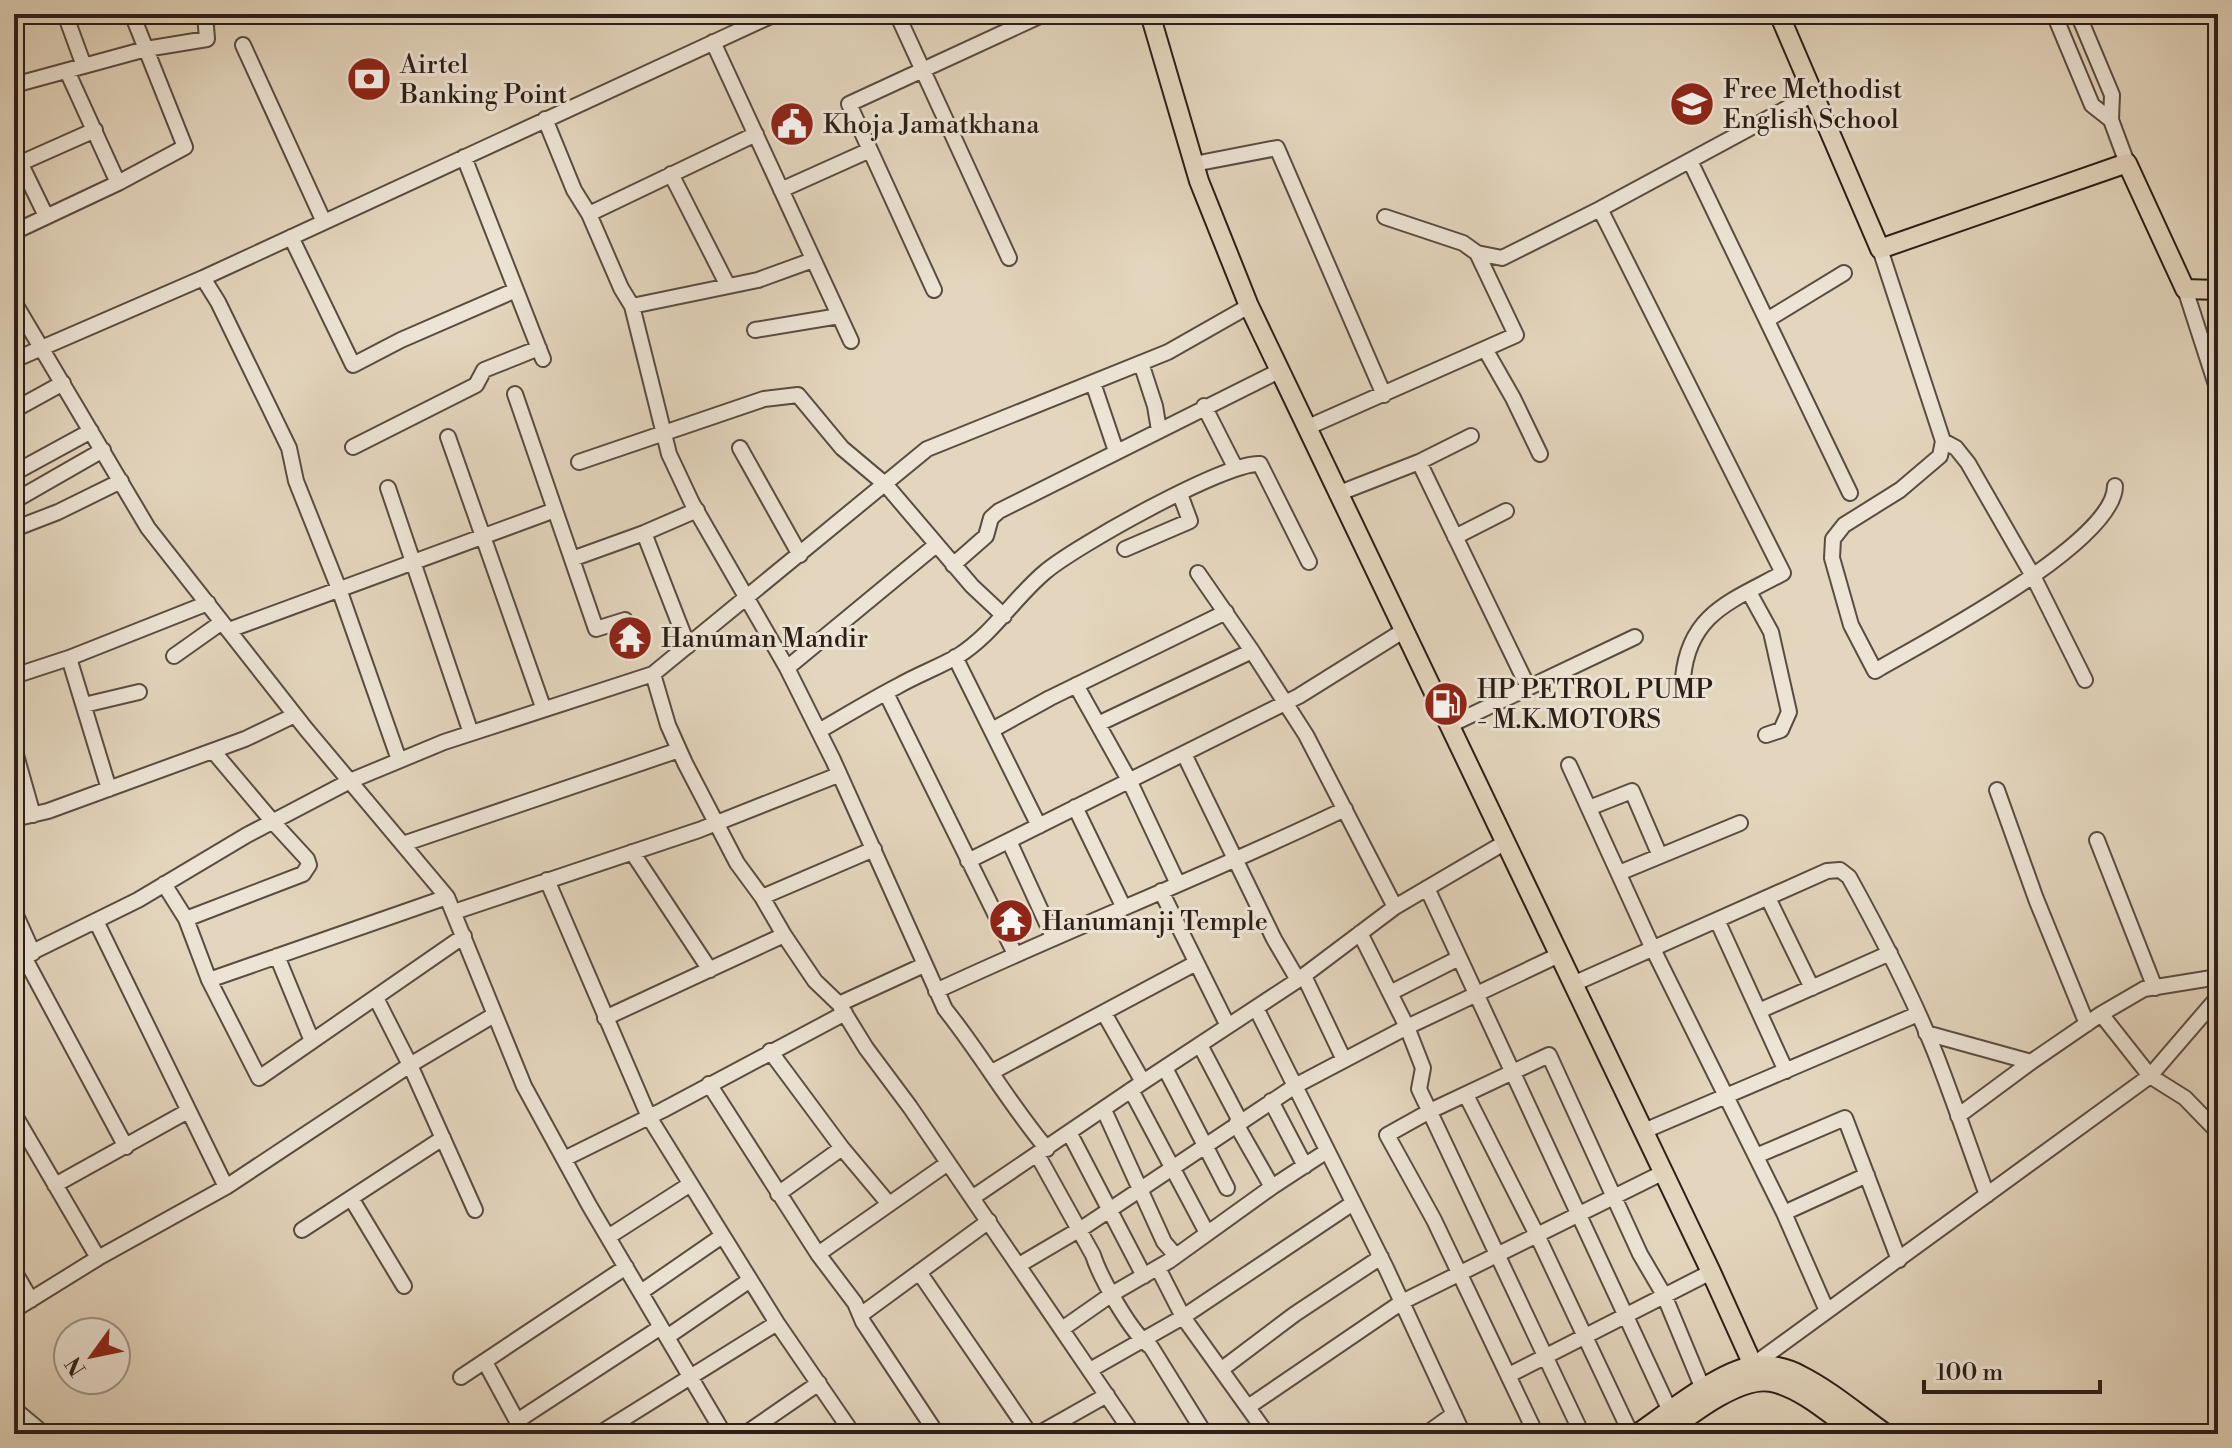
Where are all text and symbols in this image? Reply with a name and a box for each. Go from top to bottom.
place label: Airtel Banking Point [399,49,567,111]
bank icon: Airtel Banking Point [345,55,393,103]
place label: Free Methodist English School [1723,74,1902,136]
school or university icon: Free Methodist English School [1668,80,1716,128]
public building icon: Khoja Jamatkhana [768,100,816,148]
place label: Khoja Jamatkhana [823,109,1040,141]
temple icon: Hanuman Mandir [606,614,654,662]
place label: Hanuman Mandir [661,623,868,655]
place label: HP PETROL PUMP - M.K.MOTORS [1477,674,1713,736]
fuel station icon: HP PETROL PUMP - M.K.MOTORS [1422,680,1470,728]
temple icon: Hanumanji Temple [987,897,1035,945]
place label: Hanumanji Temple [1042,906,1268,938]
north arrow [52,1316,132,1396]
scale bar [1924,1344,2100,1394]
text: N [60,1351,93,1381]
text: 100 m [1936,1358,2003,1388]

